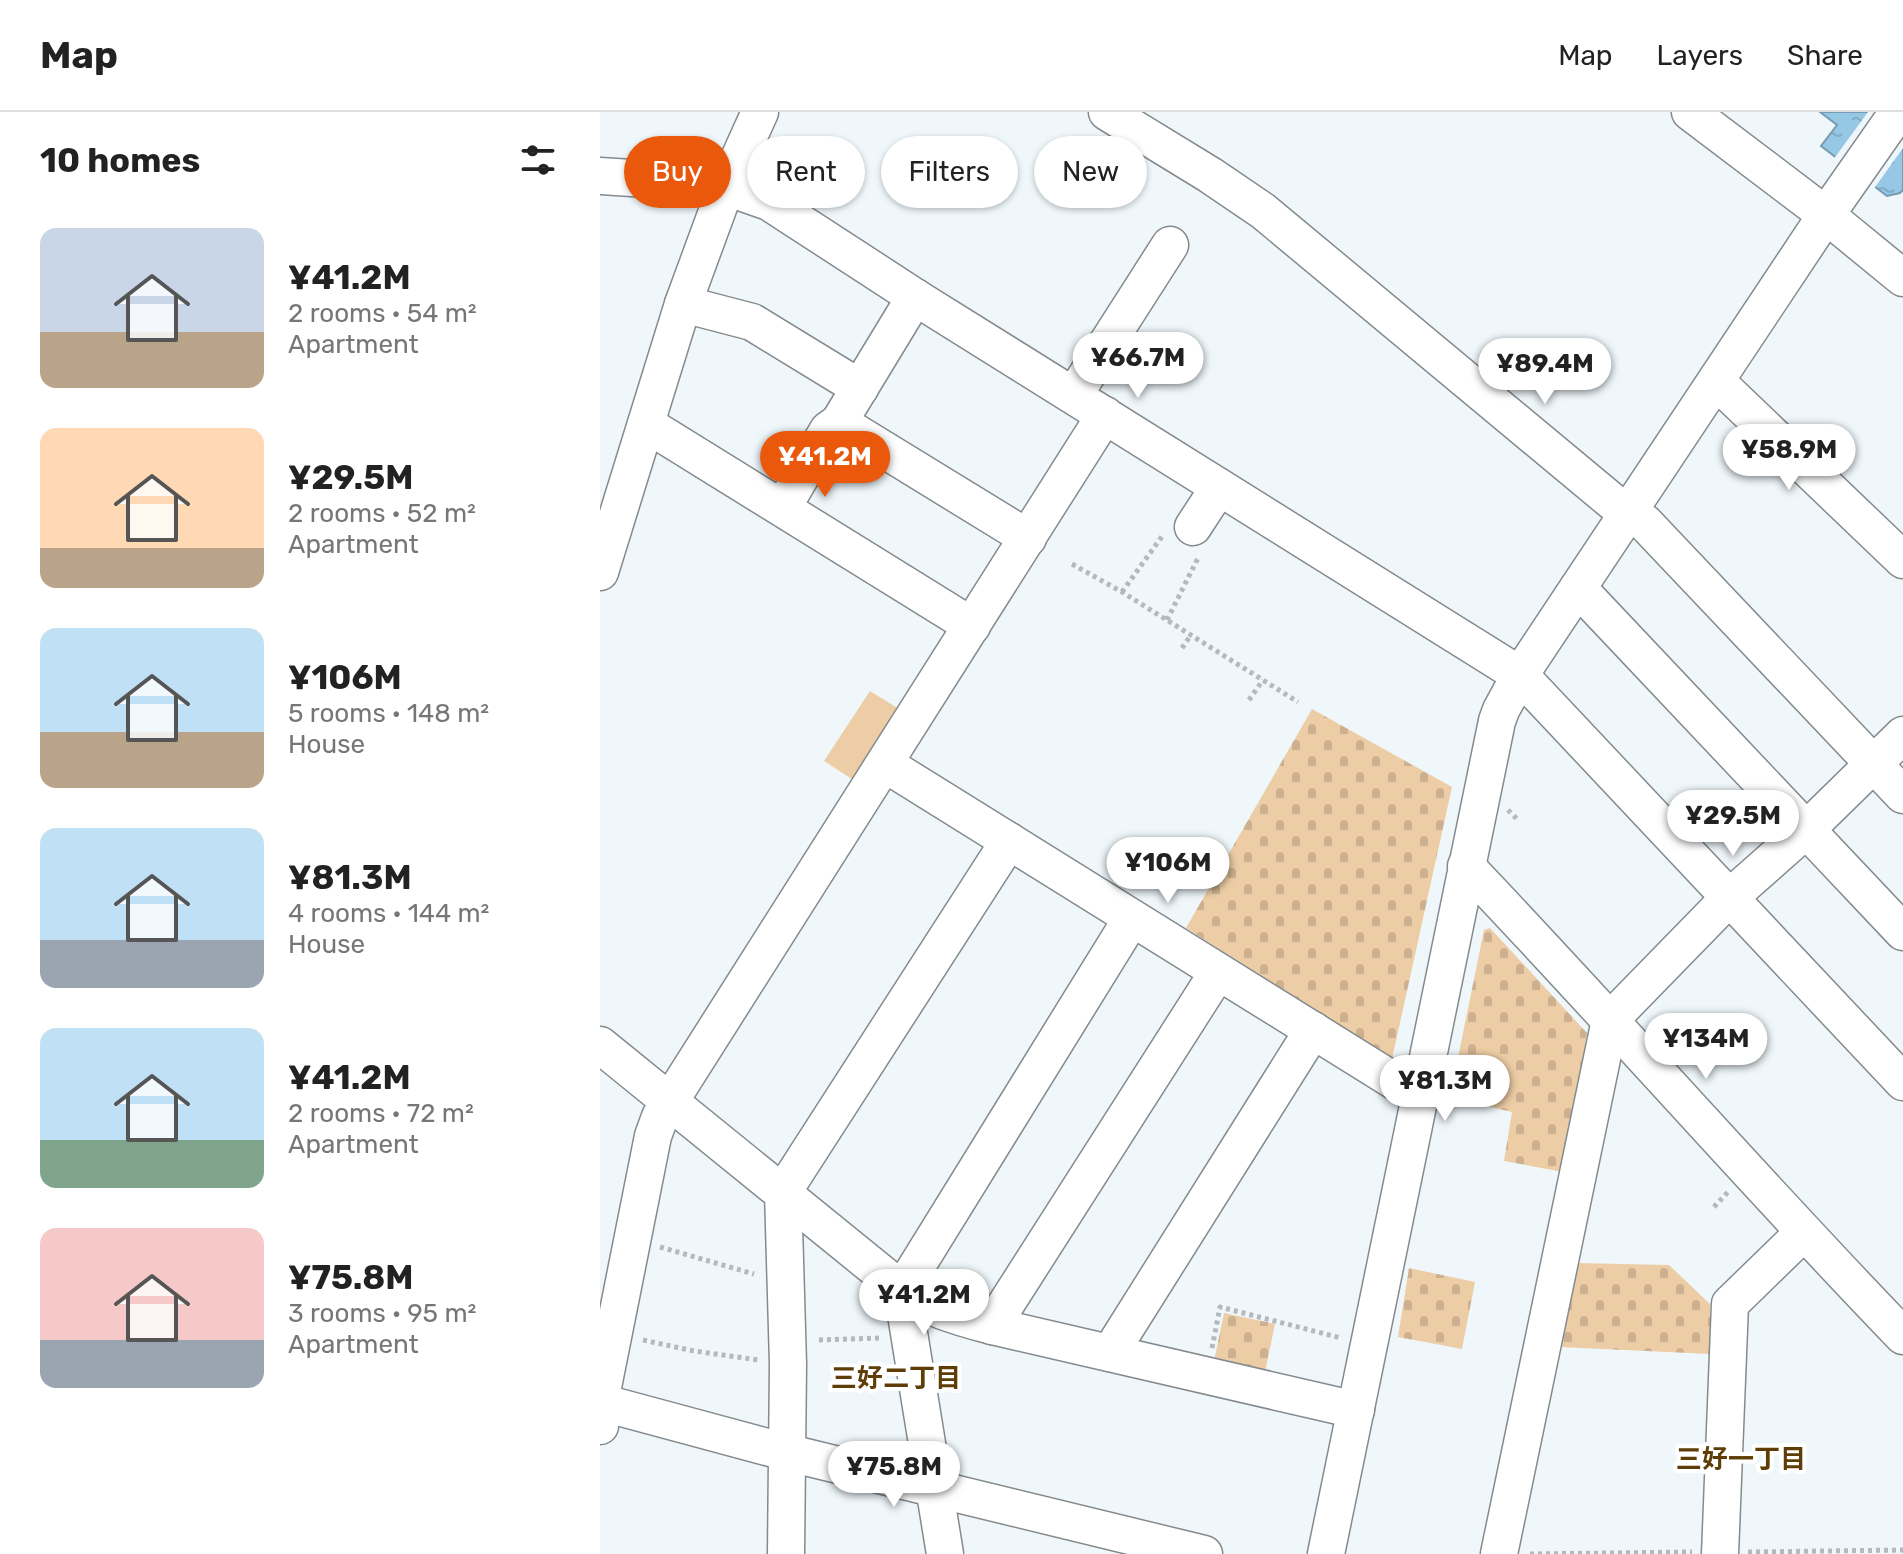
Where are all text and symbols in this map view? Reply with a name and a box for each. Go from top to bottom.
text: Map [40,32,118,78]
text: Map [1558,39,1613,72]
text: Layers [1657,39,1743,72]
text: Share [1787,39,1863,72]
chip: Buy [624,136,731,208]
chip: Rent [747,136,865,208]
chip: Filters [881,136,1018,208]
chip: New [1034,136,1147,208]
icon: filters [516,138,560,182]
text: 10 homes [40,140,200,181]
text: ¥41.2M [288,257,411,298]
icon: home [104,260,200,356]
text: 2 rooms · 54 m² [288,298,477,329]
text: Apartment [288,329,419,360]
pin: ¥66.7M [1073,332,1203,400]
pin: ¥89.4M [1480,338,1610,406]
text: ¥66.7M [1091,342,1185,373]
text: ¥89.4M [1496,348,1594,379]
pin: ¥58.9M [1724,424,1854,492]
pin: ¥41.2M [760,431,890,499]
text: ¥58.9M [1741,434,1837,465]
text: ¥41.2M [778,441,872,472]
text: ¥29.5M [288,457,413,498]
icon: home [104,460,200,556]
text: 2 rooms · 52 m² [288,498,476,529]
text: Apartment [288,529,419,560]
text: ¥106M [288,657,402,698]
icon: home [104,660,200,756]
text: 5 rooms · 148 m² [288,698,489,729]
text: House [288,729,365,760]
pin: ¥29.5M [1668,790,1798,858]
text: ¥29.5M [1685,800,1781,831]
pin: ¥106M [1112,837,1224,905]
text: ¥106M [1125,847,1211,878]
text: ¥81.3M [288,857,412,898]
icon: home [104,860,200,956]
text: 4 rooms · 144 m² [288,898,489,929]
text: House [288,929,365,960]
pin: ¥134M [1650,1013,1762,1081]
text: ¥134M [1662,1023,1750,1054]
pin: ¥81.3M [1380,1055,1510,1123]
text: ¥41.2M [288,1057,411,1098]
icon: home [104,1060,200,1156]
text: ¥81.3M [1398,1065,1492,1096]
text: 2 rooms · 72 m² [288,1098,474,1129]
text: Apartment [288,1129,419,1160]
text: ¥75.8M [288,1257,413,1298]
icon: home [104,1260,200,1356]
pin: ¥41.2M [859,1269,989,1337]
text: ¥41.2M [877,1279,971,1310]
text: 3 rooms · 95 m² [288,1298,476,1329]
text: Apartment [288,1329,419,1360]
district label: 三好二丁目 [831,1363,961,1394]
pin: ¥75.8M [829,1441,959,1509]
district label: 三好一丁目 [1676,1444,1806,1475]
text: ¥75.8M [846,1451,942,1482]

